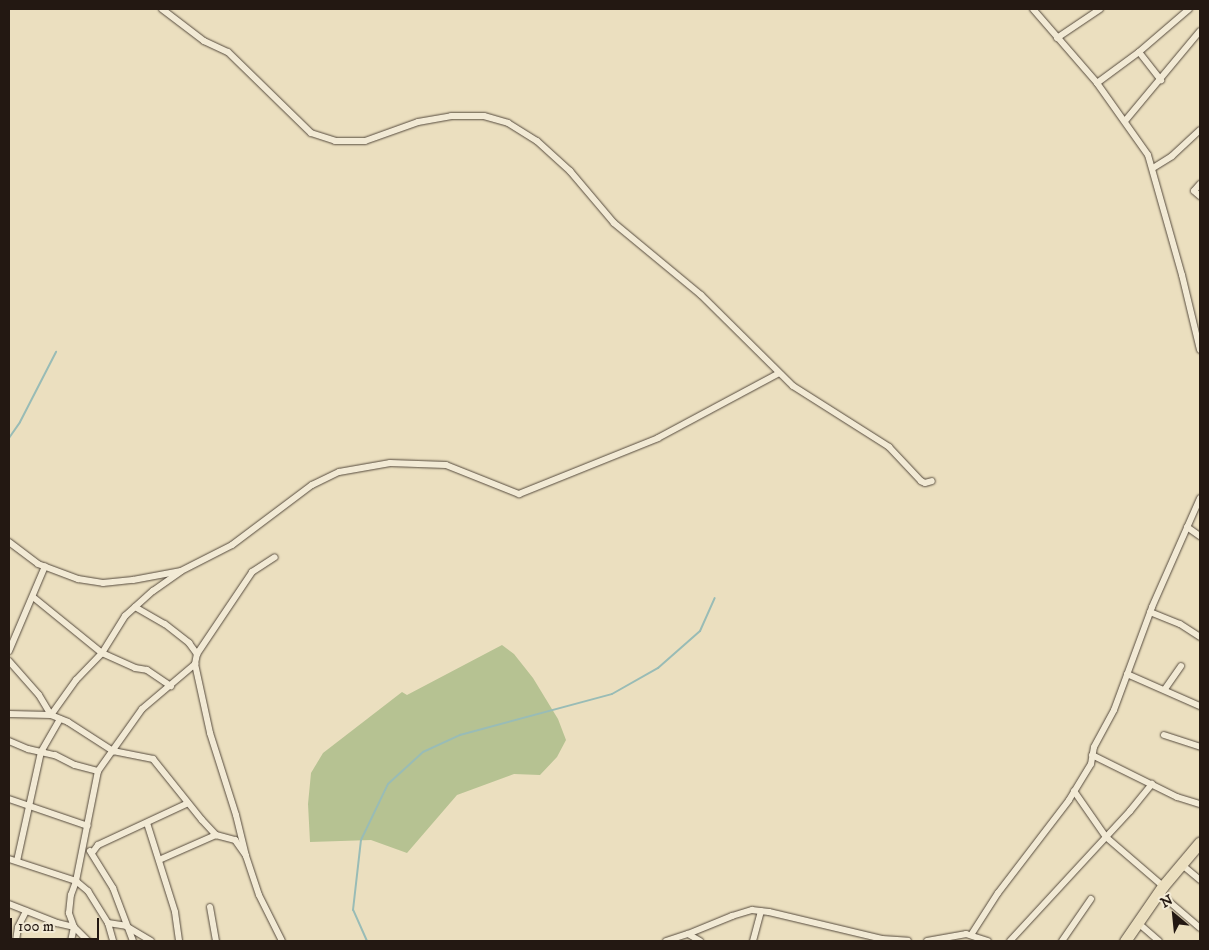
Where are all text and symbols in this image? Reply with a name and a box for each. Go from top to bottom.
north arrow [1149,890,1199,940]
text: N [1158,891,1176,912]
scale bar [12,908,101,940]
text: 100 m [18,917,54,936]

